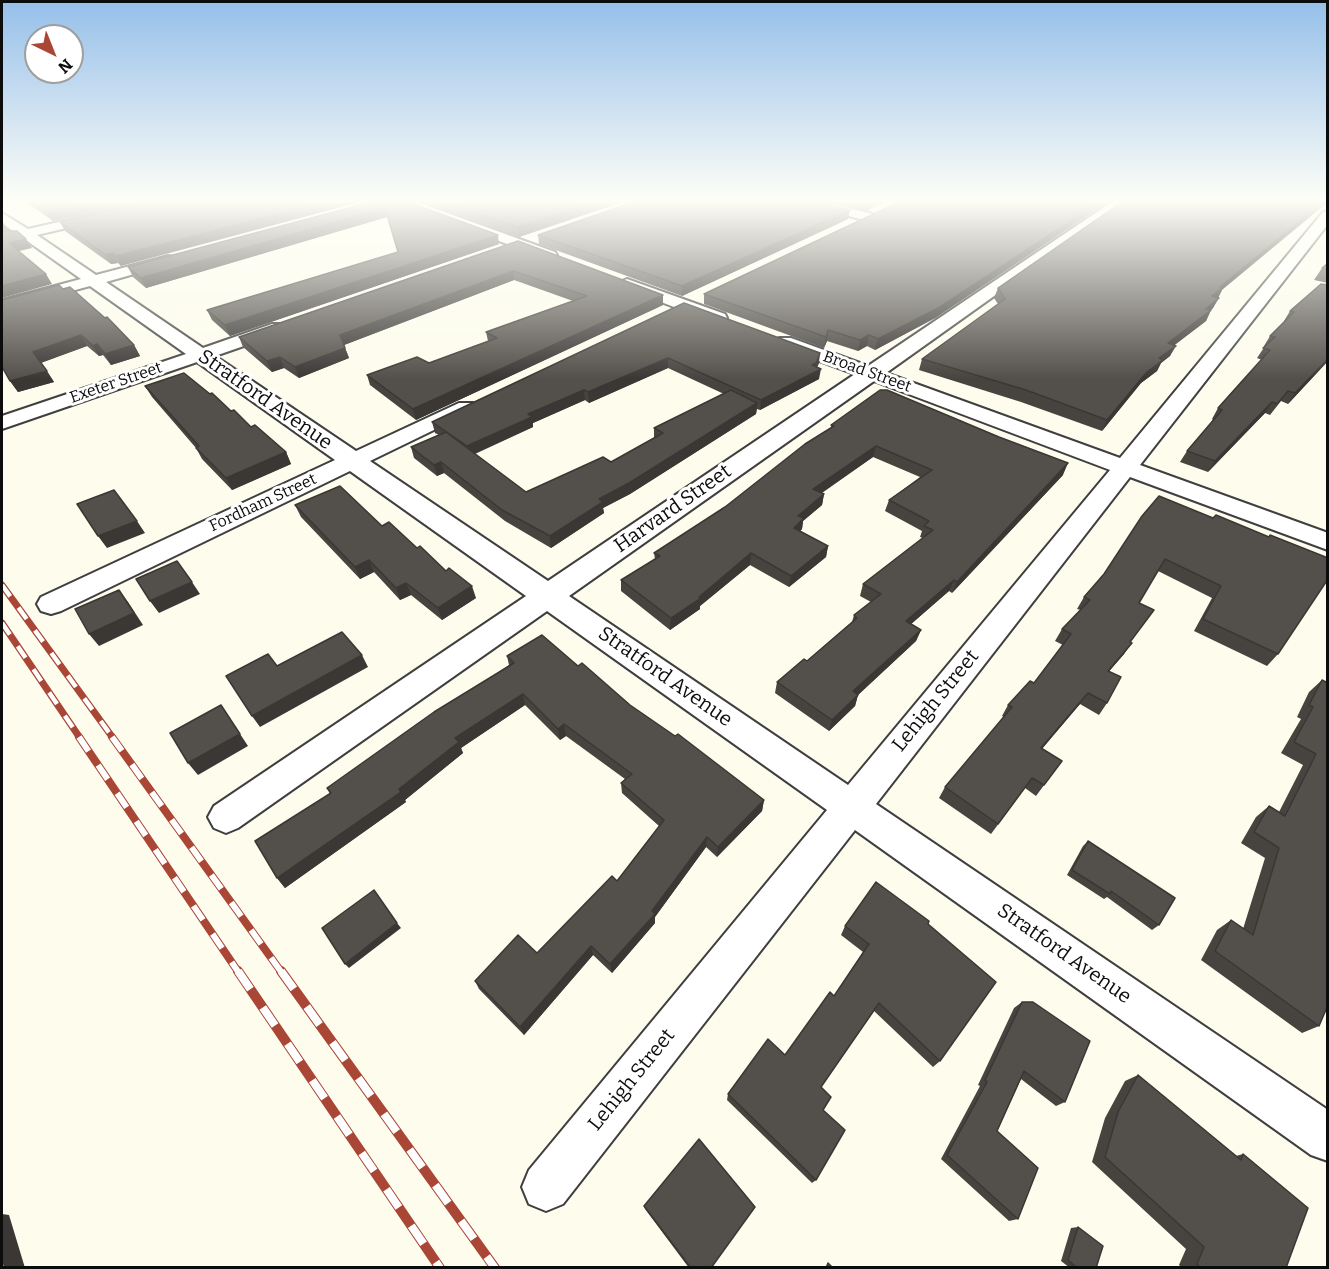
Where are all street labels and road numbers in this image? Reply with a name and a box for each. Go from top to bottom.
street label: Stratford Avenue [193,345,337,455]
street label: Broad Street [820,347,914,397]
street label: Exeter Street [67,358,165,408]
street label: Harvard Street [610,460,736,558]
street label: Fordham Street [206,470,320,536]
street label: Stratford Avenue [593,622,737,732]
street label: Lehigh Street [888,645,984,757]
street label: Stratford Avenue [992,899,1136,1009]
street label: Lehigh Street [584,1024,680,1136]

